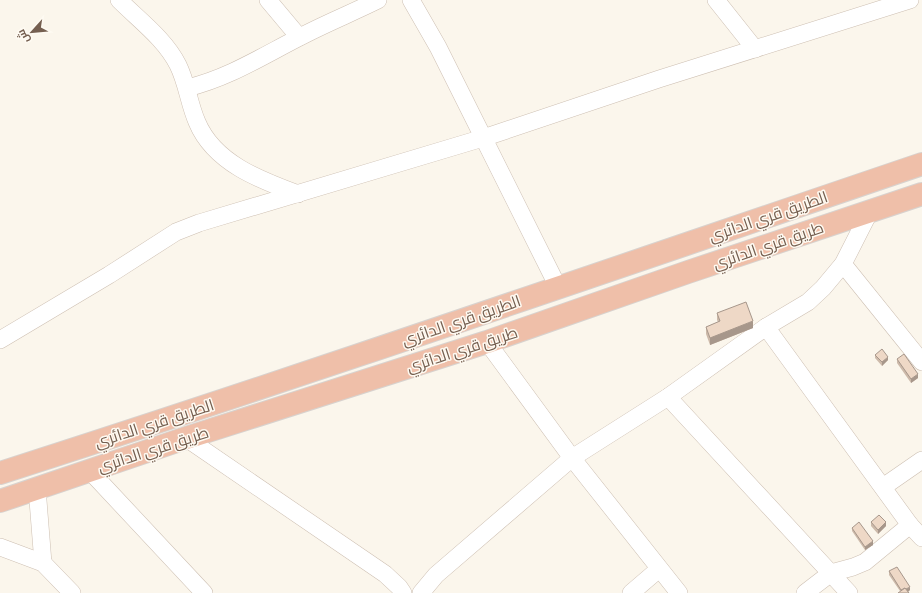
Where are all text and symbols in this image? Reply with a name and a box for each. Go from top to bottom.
north arrow [12,12,52,52]
text: ش [15,27,33,45]
street label: الطريق قري الدائري [707,189,831,249]
street label: طريق قري الدائري [711,220,827,277]
street label: الطريق قري الدائري [400,293,524,353]
street label: طريق قري الدائري [405,324,521,380]
street label: الطريق قري الدائري [92,395,216,451]
street label: طريق قري الدائري [95,422,211,476]

